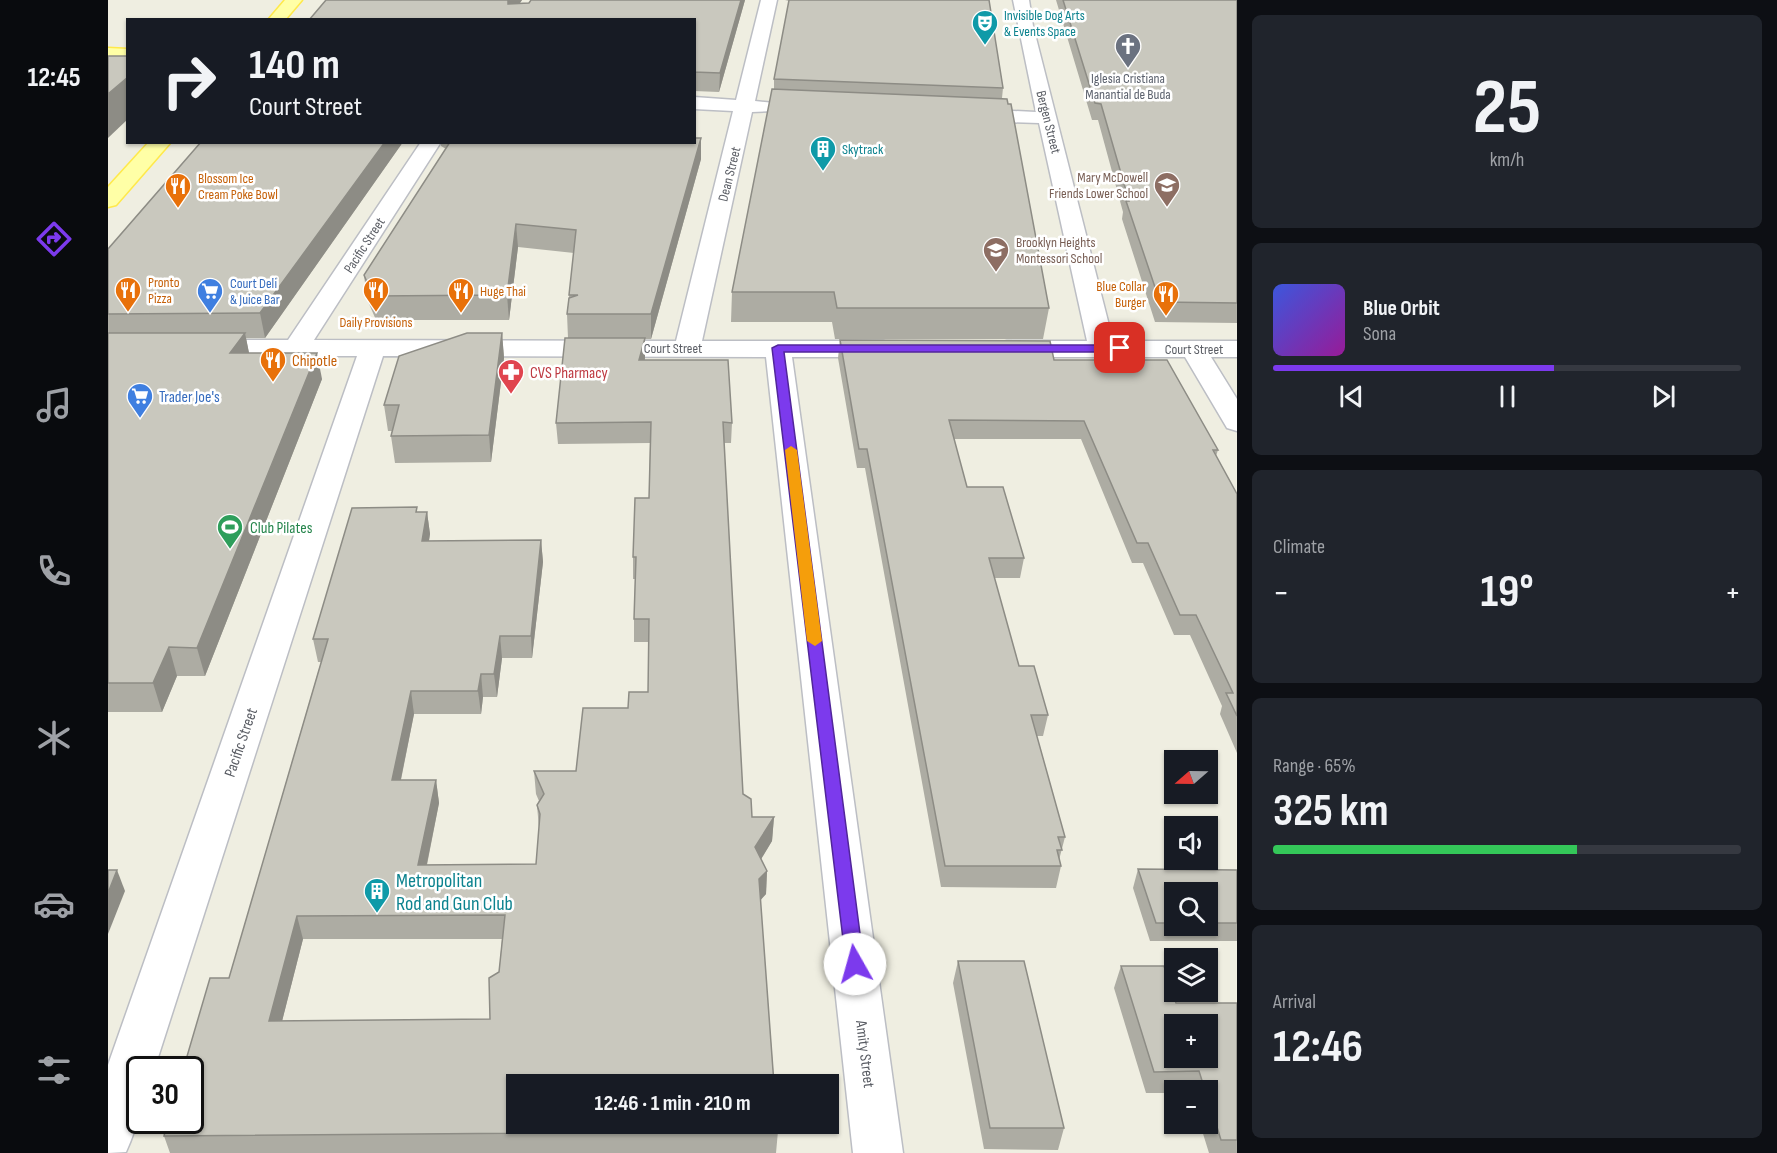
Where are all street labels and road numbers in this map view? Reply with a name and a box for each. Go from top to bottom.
street label: Bergen Street [1032,89,1065,155]
street label: Dean Street [715,145,744,203]
street label: Pacific Street [340,214,389,276]
street label: Court Street [644,340,702,357]
street label: Court Street [1165,341,1223,358]
street label: Pacific Street [221,705,262,780]
street label: Amity Street [851,1018,878,1089]

